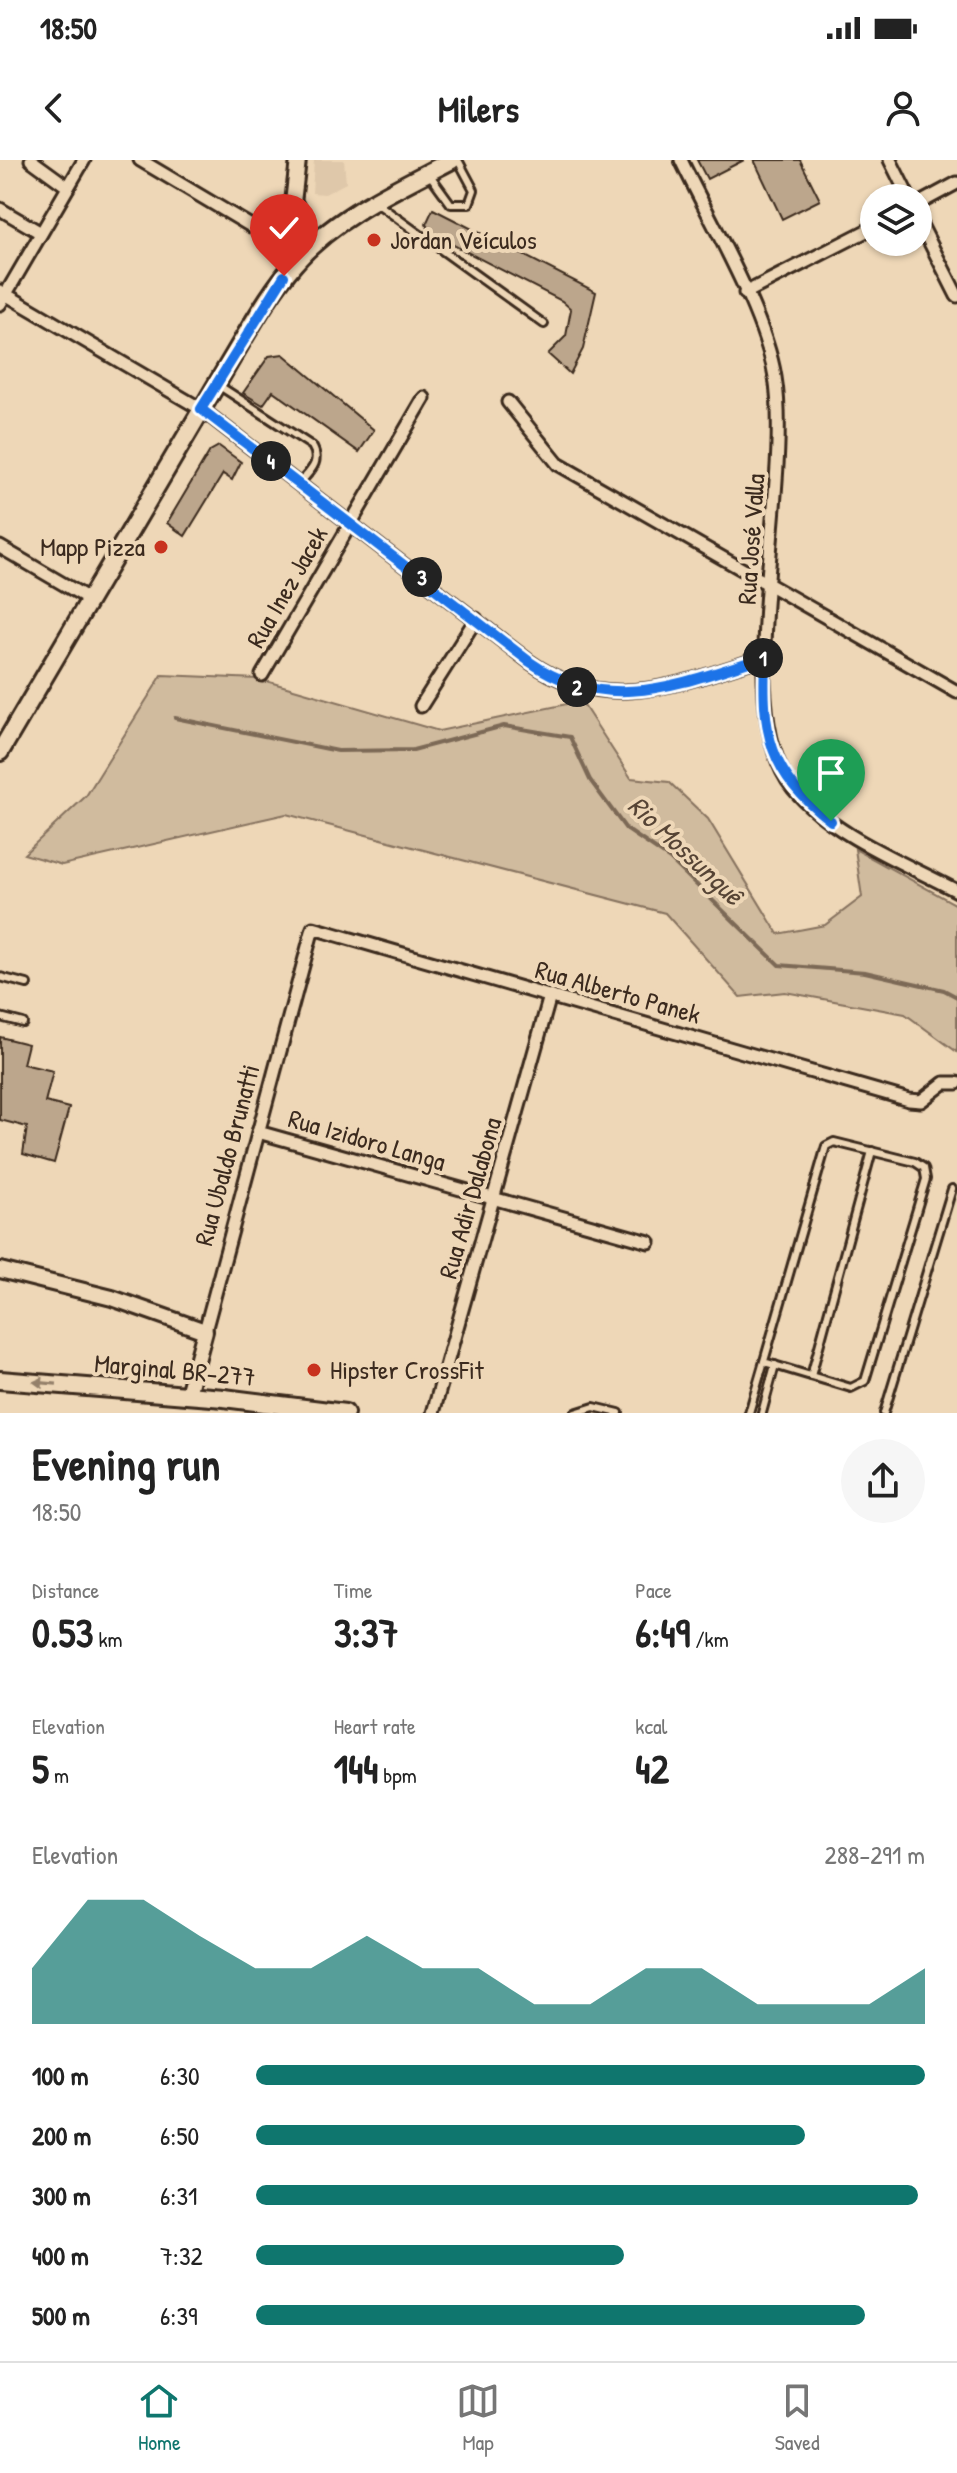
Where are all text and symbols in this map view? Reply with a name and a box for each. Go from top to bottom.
text: 18:50 [40,8,97,48]
text: Milers [438,84,519,133]
icon: back [32,86,76,130]
icon: person [881,86,925,130]
map controls [860,184,932,256]
button: layers [860,184,932,256]
pin [250,194,318,276]
icon: check [262,206,306,250]
place label: Jordan Veículos [390,222,537,257]
marker: Jordan Veículos [365,231,383,249]
pin: 4 [251,441,291,481]
text: 4 [267,446,275,476]
street label: Rua José Valla [728,472,773,606]
street label: Rua Inez Jacek [238,519,336,654]
place label: Mapp Pizza [40,529,145,564]
marker: Mapp Pizza [152,538,170,556]
pin: 3 [402,557,442,597]
text: 3 [417,562,427,592]
pin: 1 [743,638,783,678]
text: 1 [759,643,767,673]
pin: 2 [557,667,597,707]
text: 2 [572,672,582,702]
pin [797,739,865,821]
icon: arrive [809,751,853,795]
water label: Rio Mossunguê [620,787,753,915]
street label: Rua Alberto Panek [532,951,705,1032]
street label: Rua Ubaldo Brunatti [185,1060,268,1249]
street label: Rua Izidoro Langa [284,1100,450,1179]
street label: Rua Adir Dalabona [430,1113,509,1282]
street label: Marginal BR-277 [93,1345,257,1394]
place label: Hipster CrossFit [330,1352,485,1387]
marker: Hipster CrossFit [305,1361,323,1379]
one-way arrow [32,1376,57,1389]
text: Evening run [32,1434,220,1494]
button: share [841,1439,925,1523]
text: 18:50 [32,1494,81,1529]
text: Distance [32,1575,99,1605]
text: Time [334,1575,373,1605]
text: Pace [635,1575,672,1605]
text: 0.53 [32,1605,93,1659]
text: 3:37 [334,1605,399,1659]
text: 6:49 [635,1605,690,1659]
text: km [93,1624,122,1654]
text: /km [690,1624,729,1654]
text: Elevation [32,1711,105,1741]
text: Heart rate [334,1711,416,1741]
text: kcal [635,1711,667,1741]
text: 5 [32,1741,49,1795]
text: 144 [334,1741,378,1795]
text: 42 [635,1741,669,1795]
text: m [49,1760,69,1790]
text: bpm [378,1760,417,1790]
text: Elevation [32,1837,118,1872]
text: 288–291 m [825,1837,925,1872]
text: 100 m [32,2058,88,2093]
text: 6:30 [160,2058,200,2093]
text: 200 m [32,2118,91,2153]
text: 6:50 [160,2118,199,2153]
text: 300 m [32,2178,91,2213]
text: 6:31 [160,2178,198,2213]
text: 400 m [32,2238,89,2273]
text: 7:32 [160,2238,203,2273]
text: 500 m [32,2298,90,2333]
text: 6:39 [160,2298,198,2333]
tab: Home [137,2379,181,2457]
tab: Map [456,2379,500,2457]
tab: Saved [775,2379,820,2457]

